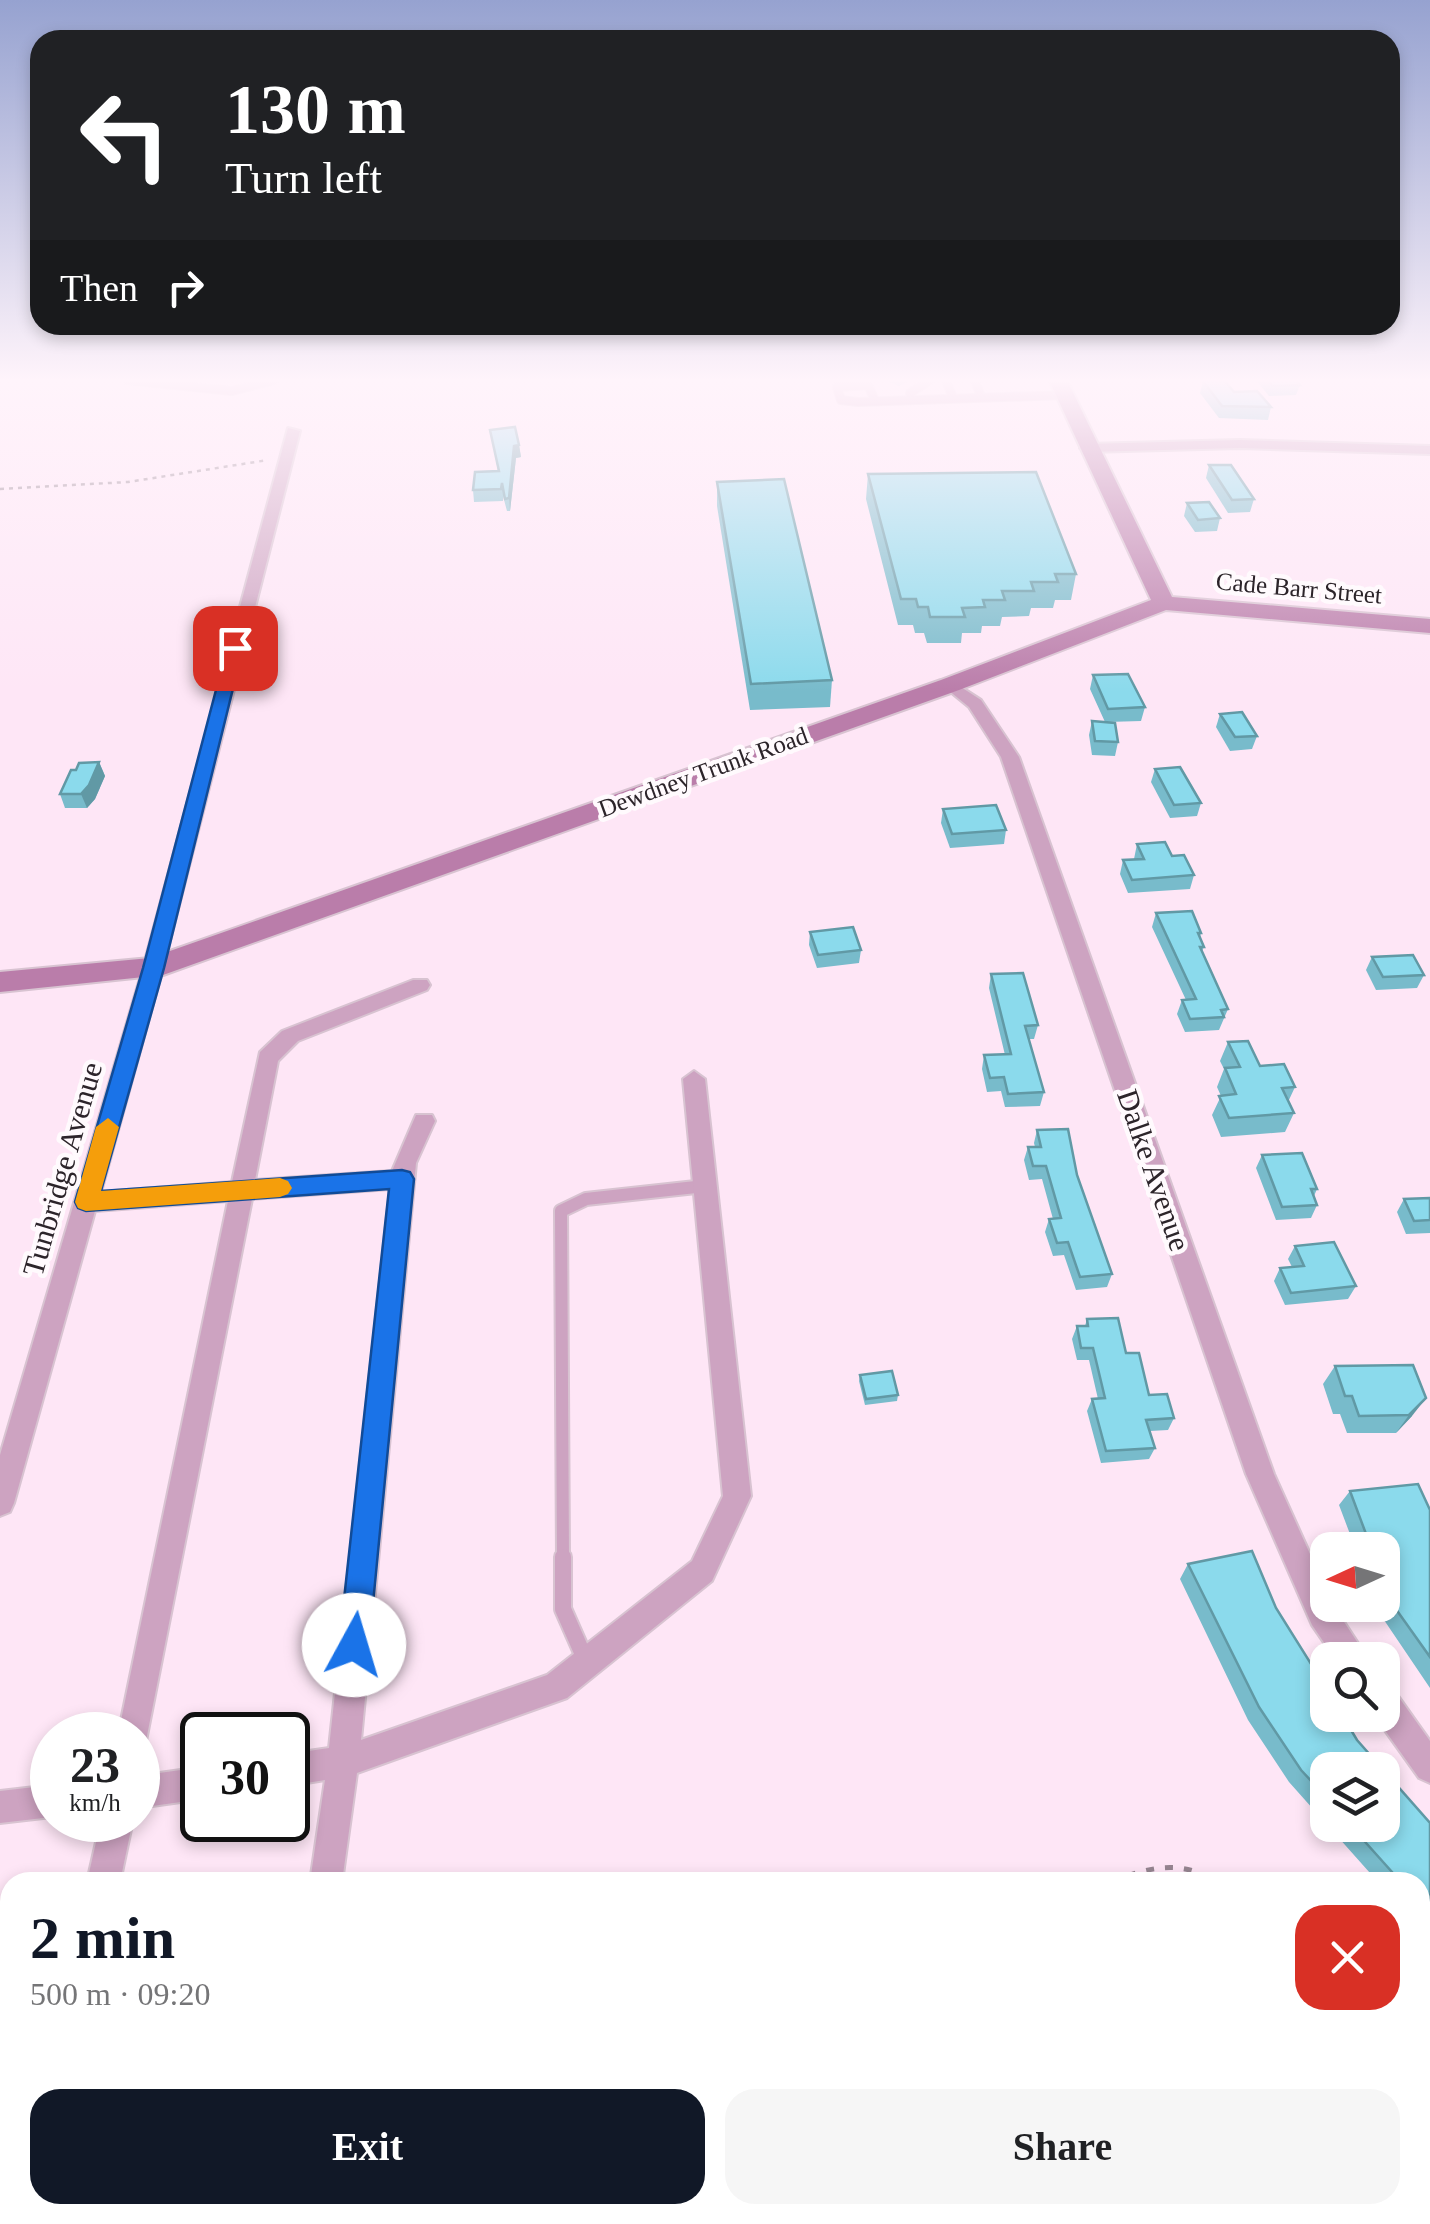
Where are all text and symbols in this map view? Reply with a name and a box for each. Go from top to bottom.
icon: left [60,70,190,200]
text: 130 m [225,71,406,148]
text: Turn left [225,153,382,203]
icon: right [158,260,213,315]
text: Then [60,267,138,309]
street label: Cade Barr Street [1215,567,1383,609]
pin [193,606,278,691]
icon: arrive [208,621,263,676]
street label: Dewdney Trunk Road [595,721,812,822]
street label: Tunbridge Avenue [16,1058,108,1280]
street label: Dalke Avenue [1111,1085,1197,1255]
north arrow [1310,1532,1400,1622]
map controls [1310,1532,1400,1842]
position arrow [302,1593,406,1697]
button: search [1310,1642,1400,1732]
speed limit sign: 30 [180,1712,310,1842]
text: 23 [70,1737,120,1793]
button: layers [1310,1752,1400,1842]
text: km/h [69,1789,121,1816]
text: 2 min [30,1905,175,1971]
button: close [1295,1905,1400,2010]
text: 500 m · 09:20 [30,1976,210,2012]
button: Exit [30,2089,705,2204]
button: Share [725,2089,1400,2204]

